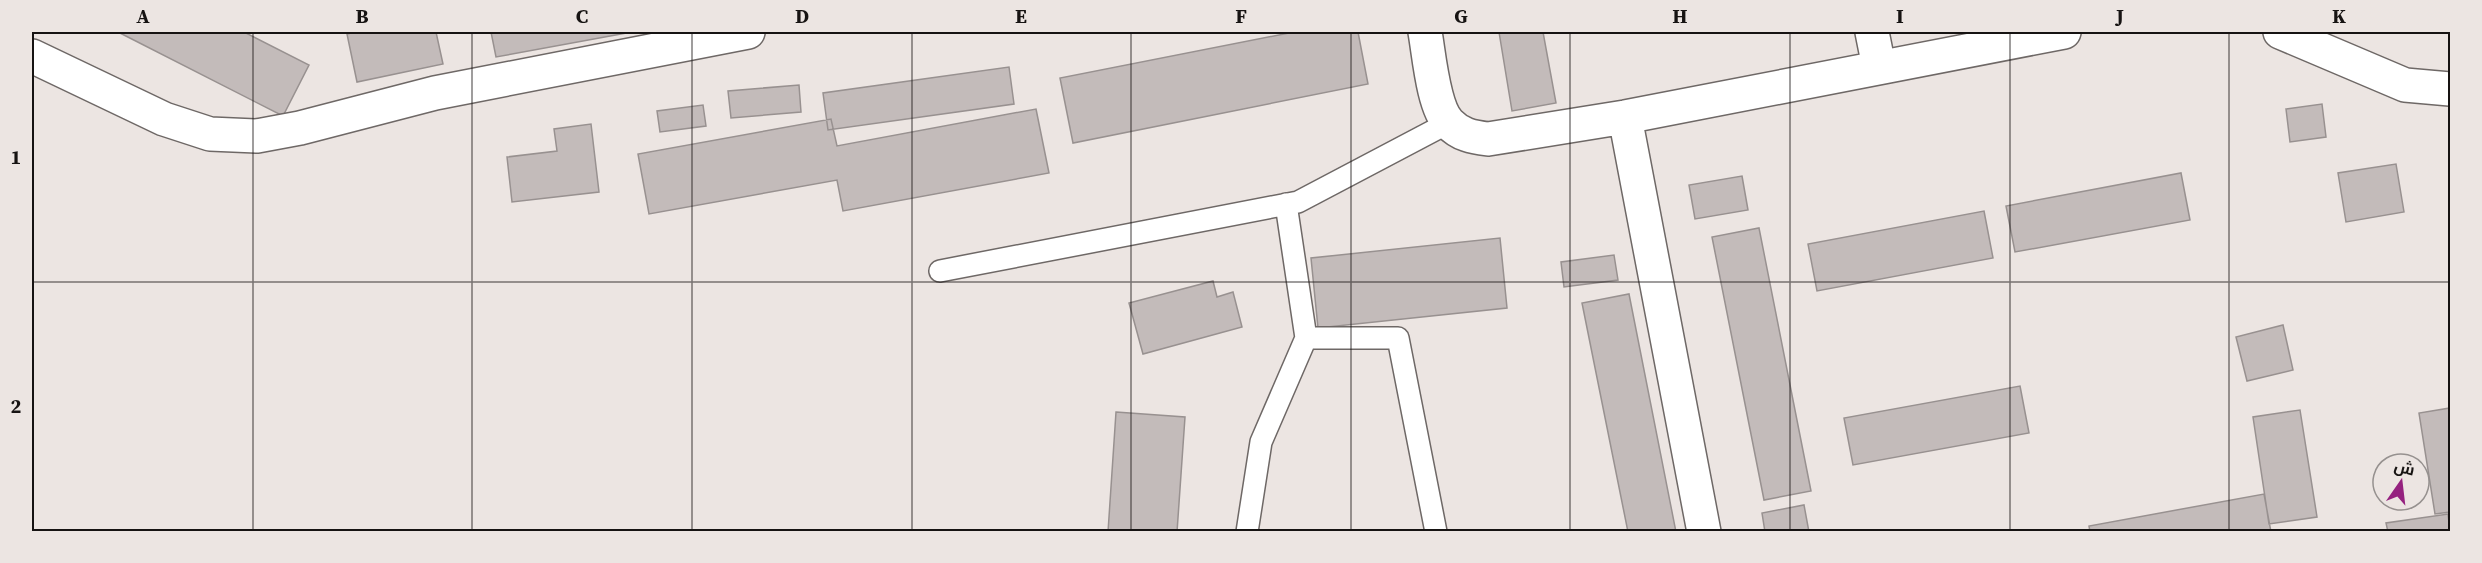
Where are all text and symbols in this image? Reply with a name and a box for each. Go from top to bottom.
text: A [136,2,150,30]
text: B [355,2,369,30]
text: C [576,2,588,30]
text: D [795,2,809,30]
text: E [1015,2,1027,30]
text: F [1235,2,1247,30]
text: G [1454,2,1468,30]
text: H [1672,2,1688,30]
text: I [1896,2,1904,30]
text: J [2114,2,2124,30]
text: K [2332,2,2346,30]
text: 1 [11,143,21,171]
text: 2 [11,392,22,420]
north arrow [2371,452,2431,512]
text: ش [2392,454,2417,481]

